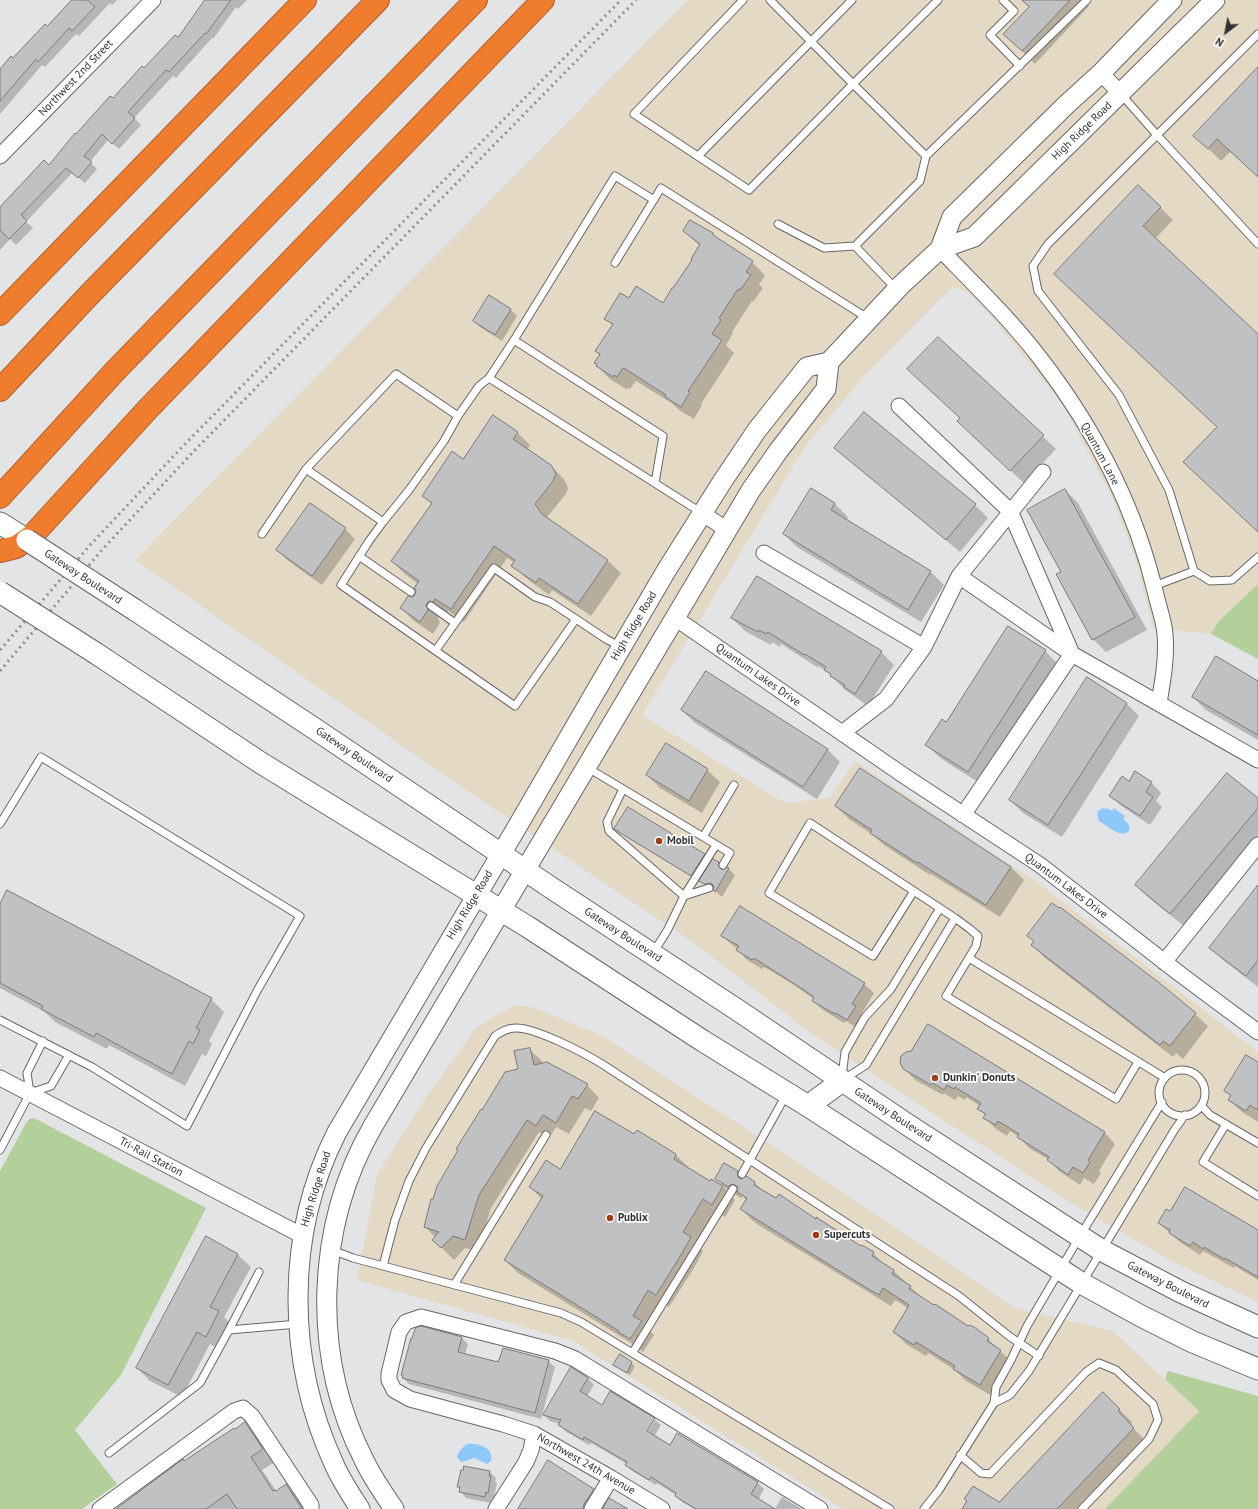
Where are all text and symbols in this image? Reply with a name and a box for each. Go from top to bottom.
north arrow [1206,12,1246,52]
text: N [1213,34,1226,50]
street label: Northwest 2nd Street [36,37,116,119]
street label: High Ridge Road [1049,99,1115,163]
street label: Quantum Lane [1078,420,1122,488]
street label: Gateway Boulevard [42,547,124,607]
street label: High Ridge Road [608,589,660,663]
street label: Quantum Lakes Drive [713,641,803,709]
street label: Gateway Boulevard [313,724,395,786]
place label: Mobil [667,834,694,848]
marker: Mobil [654,836,664,846]
street label: Quantum Lakes Drive [1022,851,1110,921]
street label: High Ridge Road [444,868,496,942]
street label: Gateway Boulevard [582,905,664,965]
place label: Dunkin' Donuts [943,1071,1015,1085]
marker: Dunkin' Donuts [930,1073,940,1083]
street label: Gateway Boulevard [852,1085,934,1145]
street label: Tri-Rail Station [117,1135,185,1179]
street label: High Ridge Road [298,1150,334,1228]
place label: Publix [618,1211,648,1225]
marker: Publix [605,1213,615,1223]
place label: Supercuts [824,1228,870,1242]
marker: Supercuts [811,1230,821,1240]
street label: Gateway Boulevard [1125,1259,1211,1311]
street label: Northwest 24th Avenue [535,1431,637,1497]

